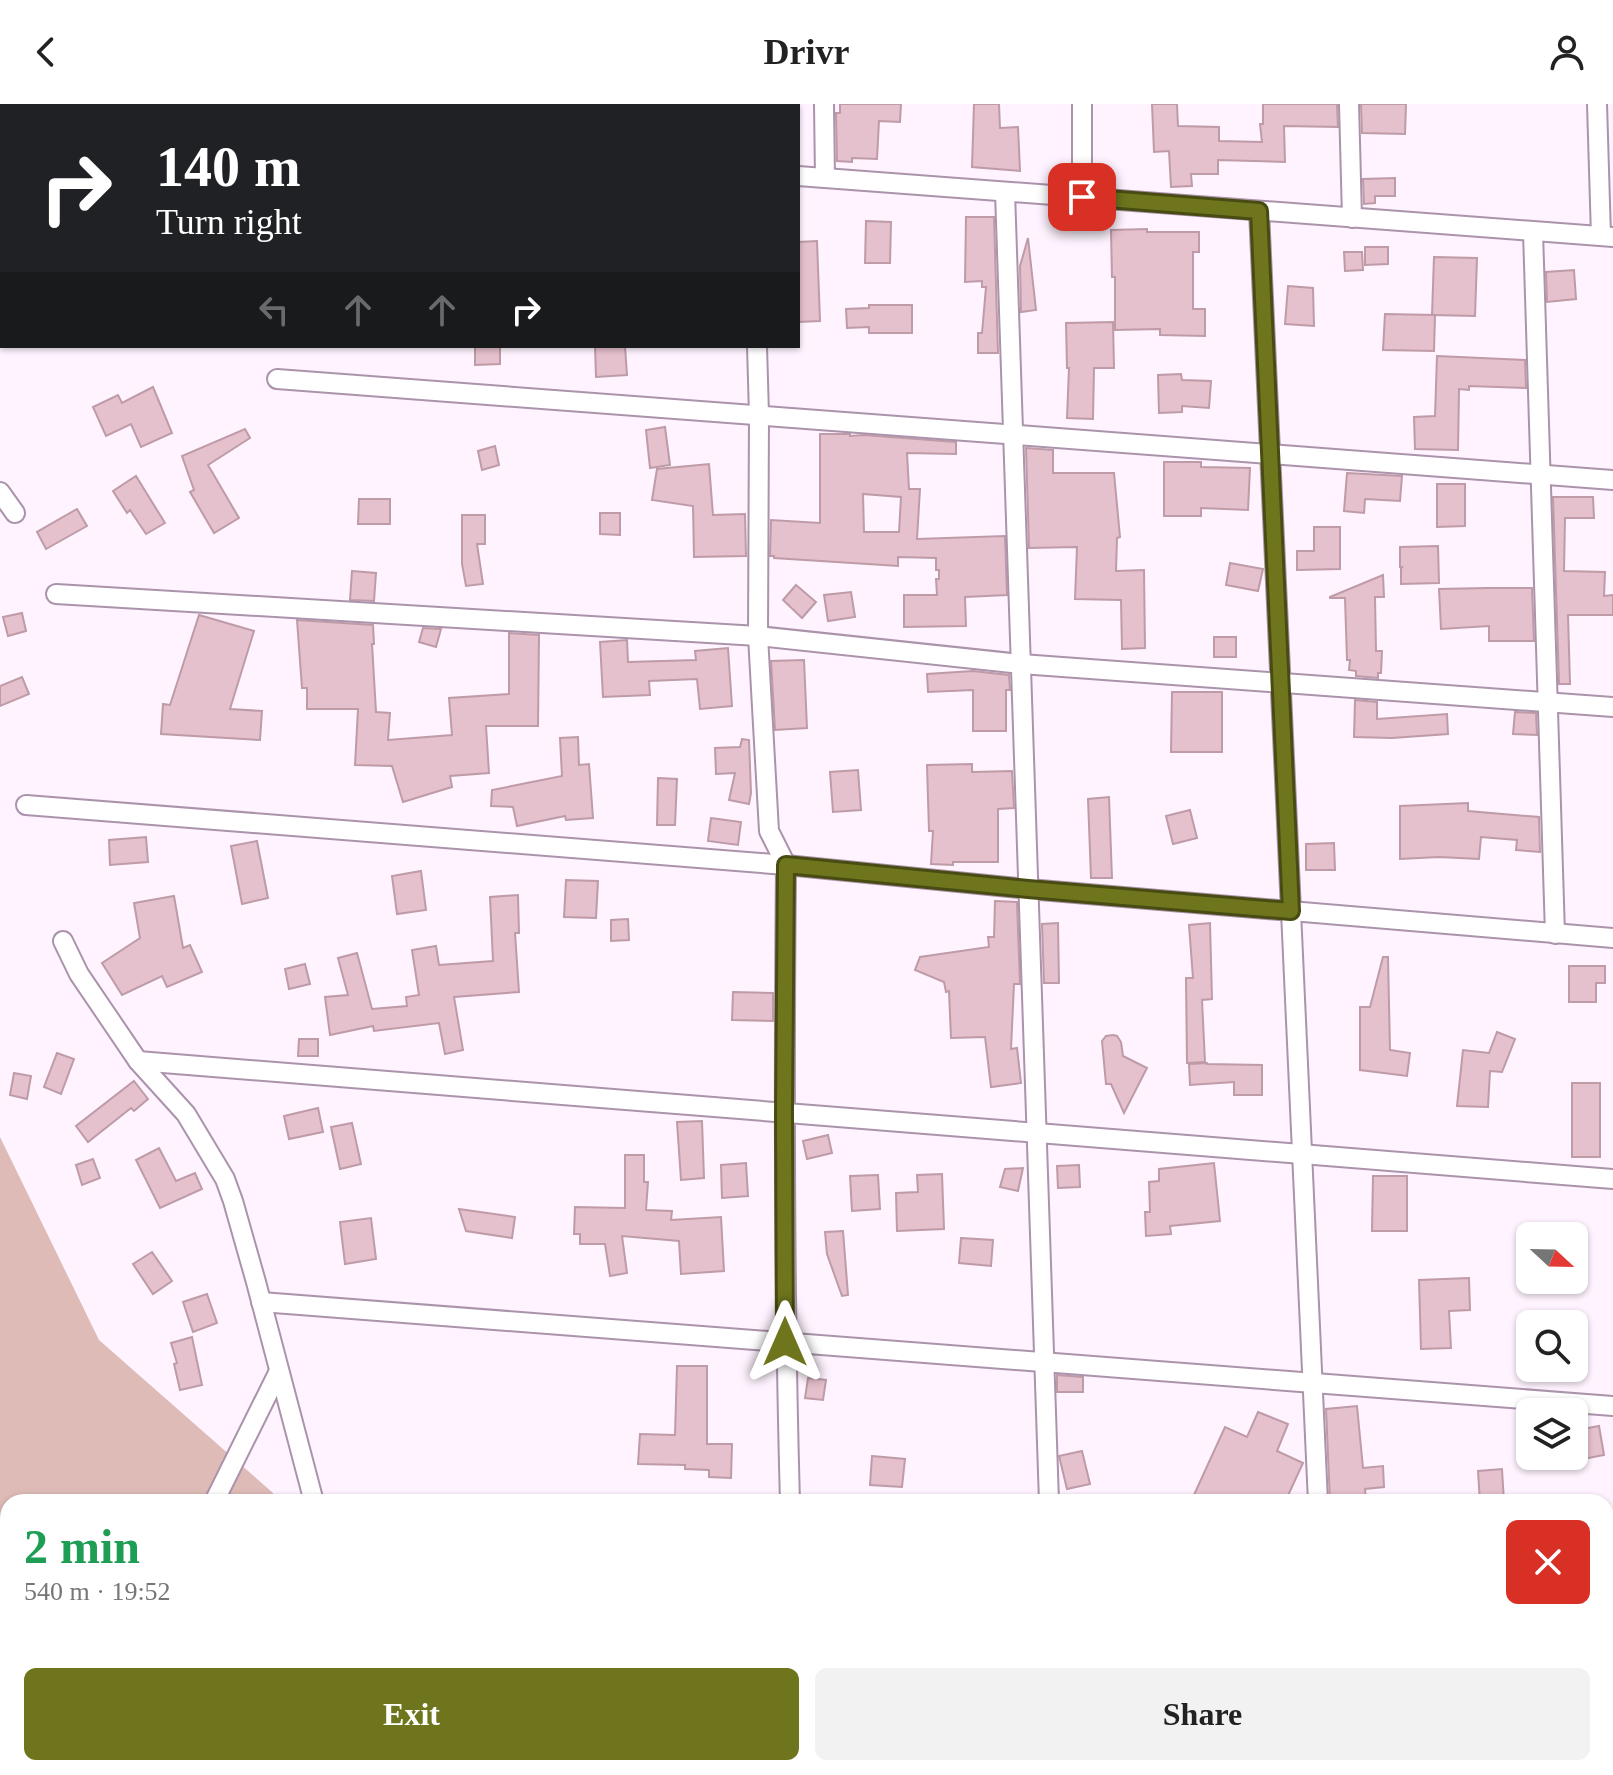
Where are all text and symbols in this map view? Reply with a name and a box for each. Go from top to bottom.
icon: back [24,30,68,74]
icon: person [1545,30,1589,74]
text: Drivr [764,32,849,72]
icon: right [24,136,128,240]
text: 140 m [156,136,301,198]
pin [1048,163,1116,231]
icon: arrive [1060,175,1104,219]
text: Turn right [156,202,302,242]
icon: left [252,288,296,332]
icon: ahead [336,288,380,332]
icon: ahead [420,288,464,332]
icon: right [504,288,548,332]
north arrow [1516,1222,1588,1294]
map controls [1516,1222,1588,1470]
position arrow [743,1300,827,1384]
button: search [1516,1310,1588,1382]
button: layers [1516,1398,1588,1470]
text: 2 min [24,1520,140,1573]
button: close [1506,1520,1590,1604]
text: 540 m · 19:52 [24,1577,171,1606]
button: Exit [24,1668,799,1760]
button: Share [815,1668,1590,1760]

